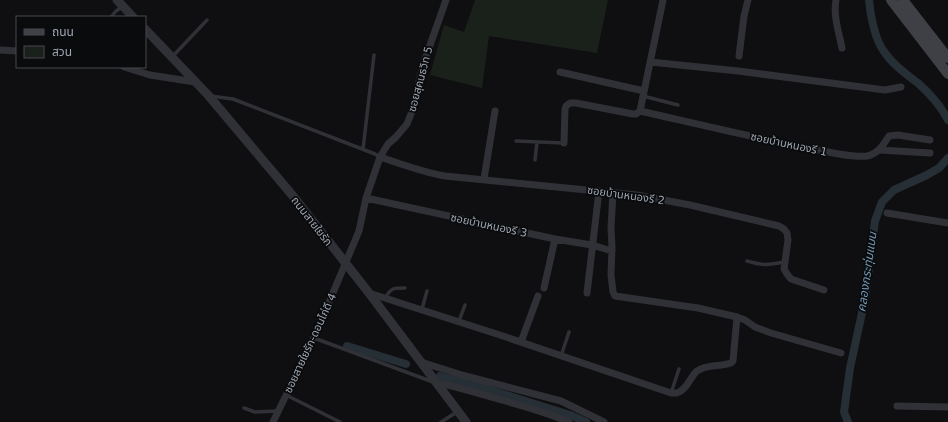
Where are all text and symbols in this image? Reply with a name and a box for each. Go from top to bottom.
legend [16,16,146,68]
text: ถนน [52,25,74,39]
text: สวน [52,45,72,59]
street label: ซอยสุคนธวิท 5 [405,45,435,113]
street label: ซอยบ้านหนองรี 1 [749,130,828,159]
street label: ซอยบ้านหนองรี 2 [586,184,666,207]
street label: ถนนสายใยรัก [288,194,335,248]
street label: ซอยบ้านหนองรี 3 [449,211,528,240]
water label: คลองกระทุ่มแบน [854,230,881,313]
street label: ซอยสายใยรัก-ดอนไก่ดี 4 [282,291,339,395]

